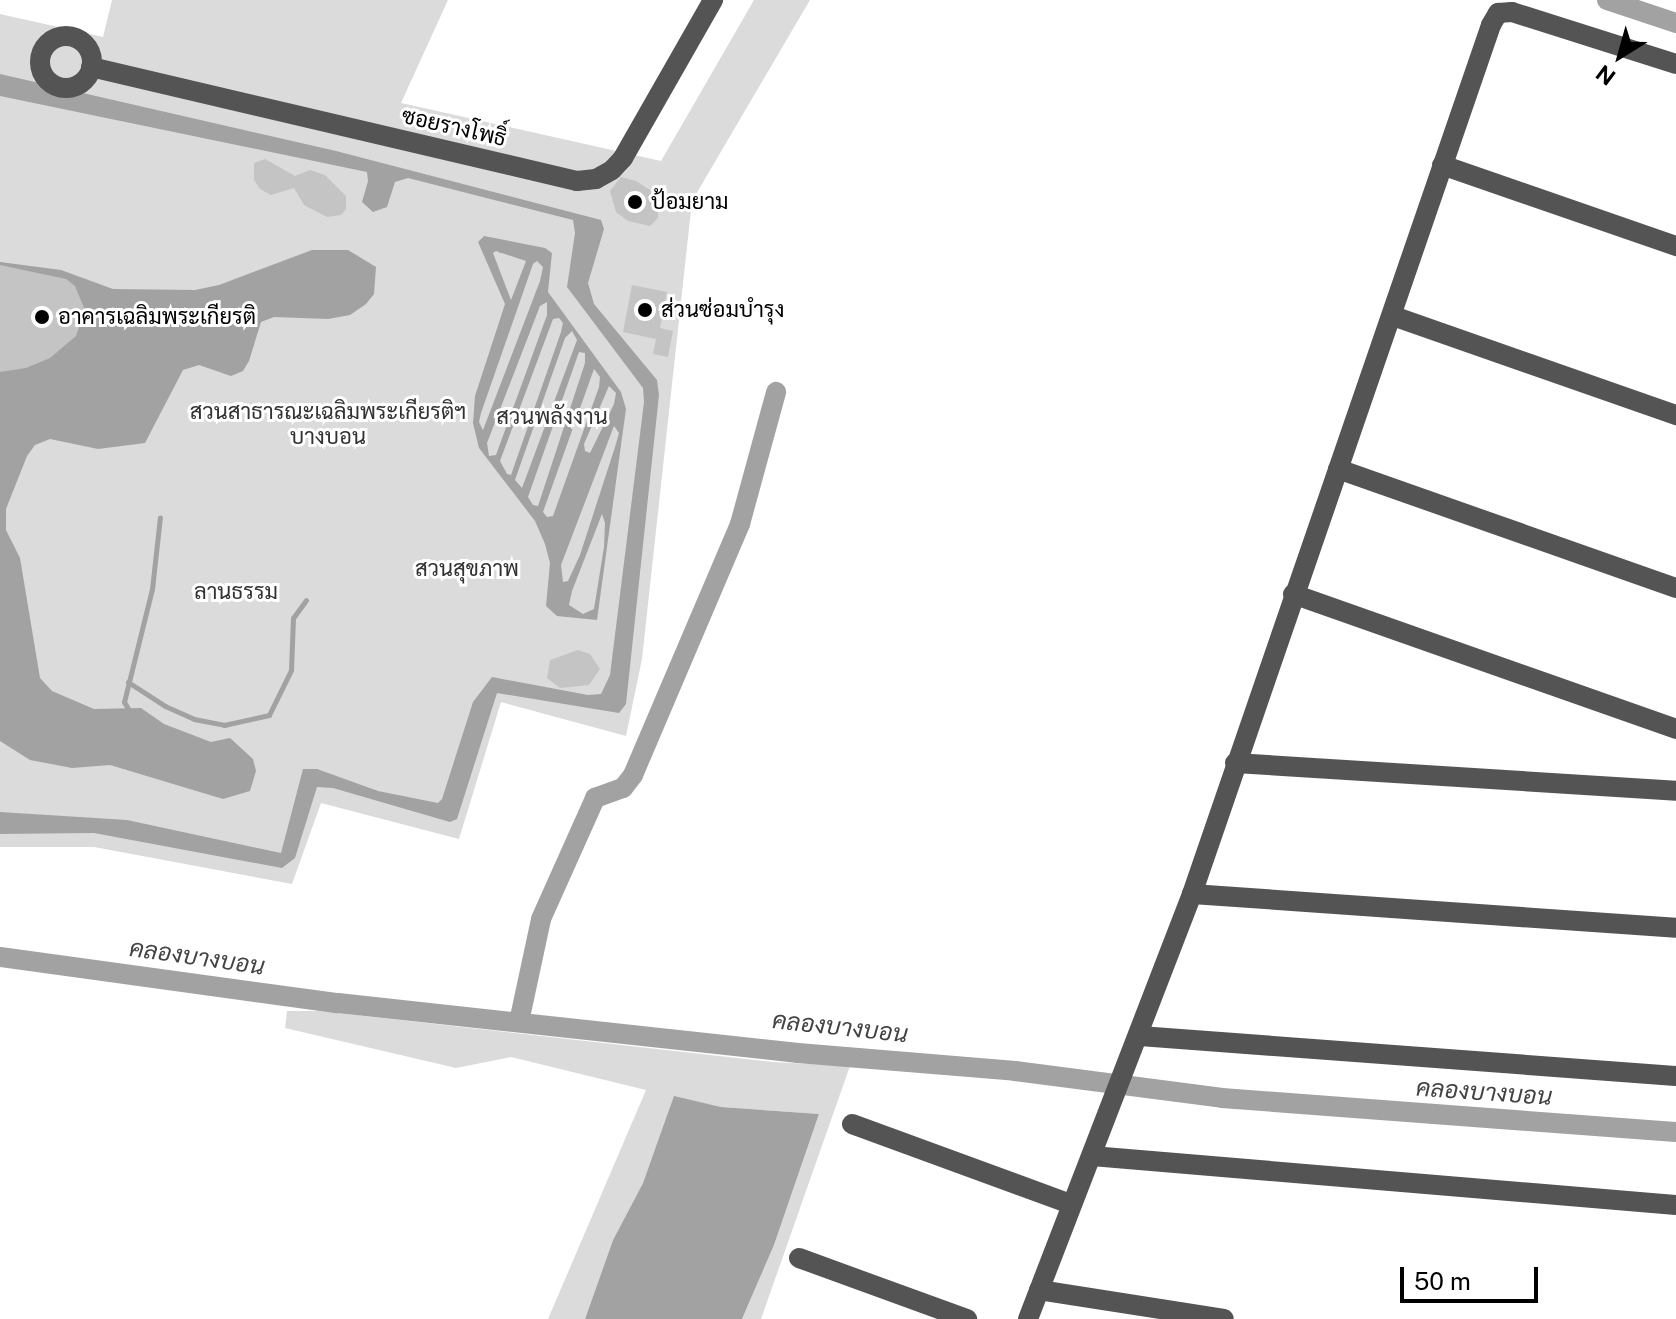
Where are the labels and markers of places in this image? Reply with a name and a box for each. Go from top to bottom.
place label: ป้อมยาม [651,189,729,215]
marker: ป้อมยาม [626,193,644,211]
place label: ส่วนซ่อมบำรุง [661,297,785,323]
marker: ส่วนซ่อมบำรุง [636,301,654,319]
place label: อาคารเฉลิมพระเกียรติ [58,304,256,330]
marker: อาคารเฉลิมพระเกียรติ [33,308,51,326]

